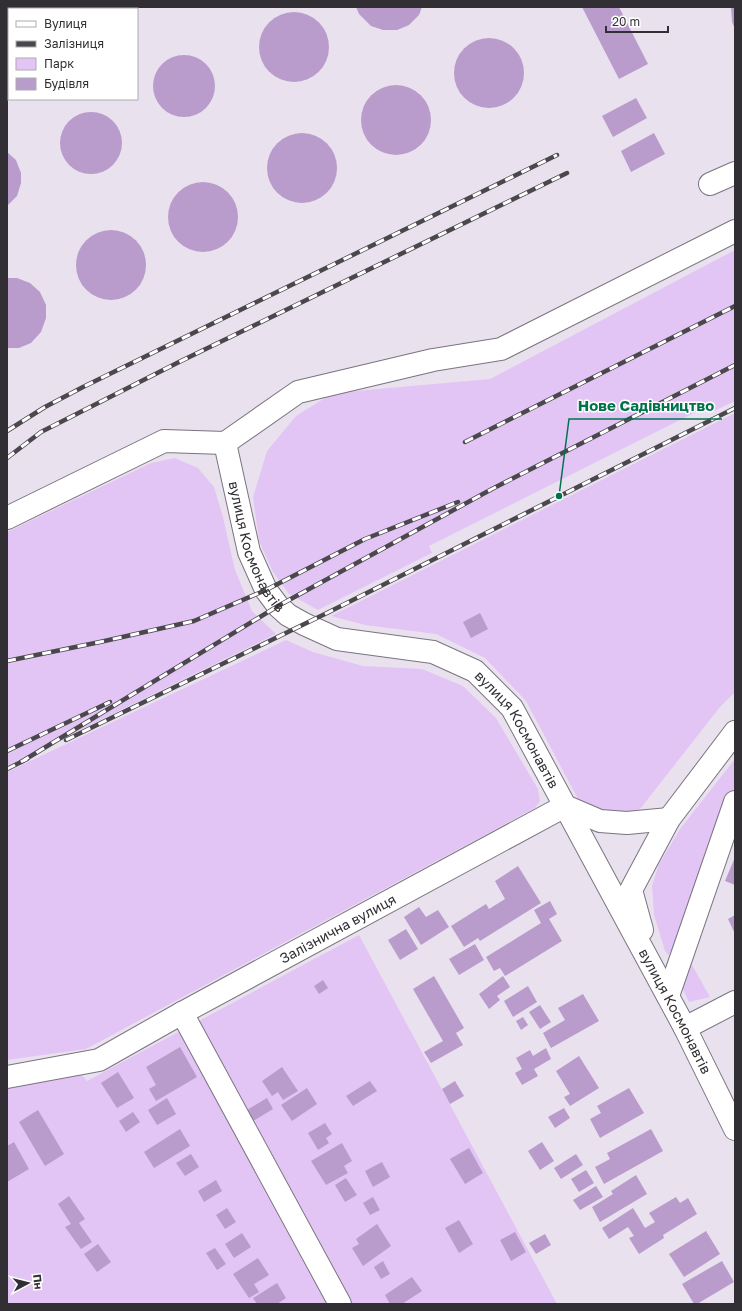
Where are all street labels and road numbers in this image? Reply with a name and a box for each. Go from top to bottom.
street label: вулиця Космонавтів [226,480,288,616]
street label: вулиця Космонавтів [472,667,563,791]
street label: Залізнична вулиця [276,890,399,967]
street label: вулиця Космонавтів [636,945,715,1077]

